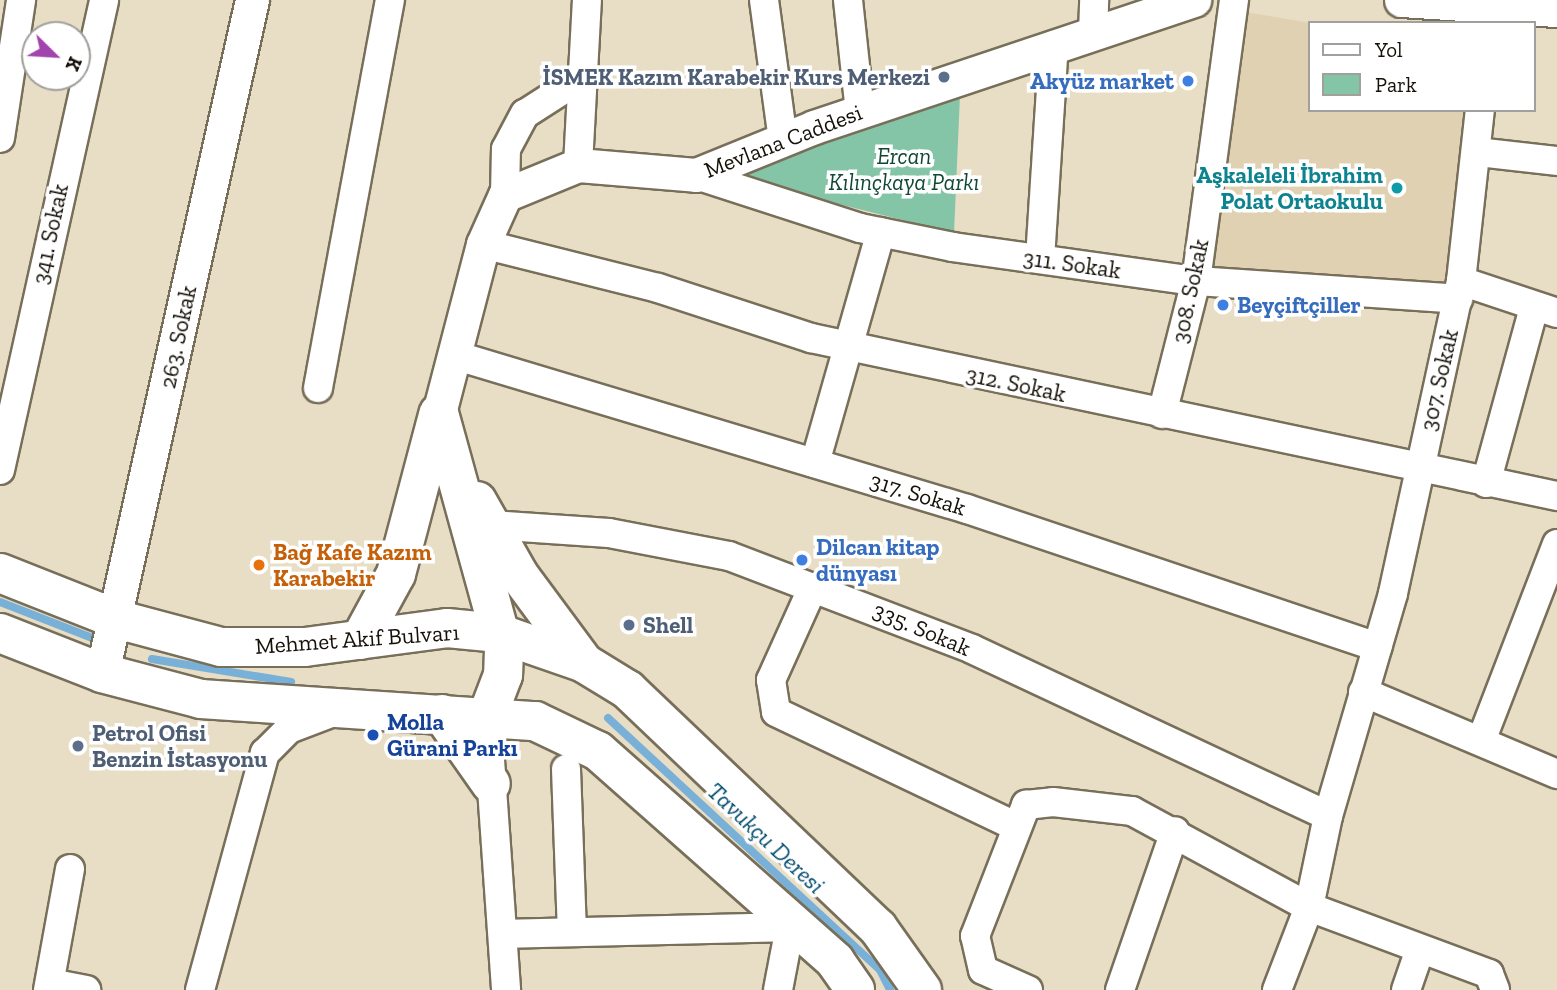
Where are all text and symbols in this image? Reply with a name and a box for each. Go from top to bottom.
north arrow [21,21,91,91]
legend [1308,21,1536,112]
text: Yol [1375,37,1403,62]
text: K [61,53,87,74]
place label: İSMEK Kazım Karabekir Kurs Merkezi [542,63,930,91]
place label: Akyüz market [1030,67,1174,95]
marker: İSMEK Kazım Karabekir Kurs Merkezi [936,69,952,85]
text: Park [1375,72,1417,97]
marker: Akyüz market [1180,73,1196,89]
street label: Mevlana Caddesi [700,98,866,184]
park label: Ercan Kılınçkaya Parkı [829,142,979,196]
place label: Aşkaleleli İbrahim Polat Ortaokulu [1196,161,1383,215]
marker: Aşkaleleli İbrahim Polat Ortaokulu [1389,180,1405,196]
street label: 341. Sokak [26,181,74,287]
street label: 308. Sokak [1166,236,1214,346]
street label: 311. Sokak [1021,244,1123,284]
street label: 263. Sokak [154,283,202,391]
place label: Beyçiftçiller [1237,291,1361,319]
marker: Beyçiftçiller [1215,297,1231,313]
street label: 307. Sokak [1414,327,1464,433]
street label: 312. Sokak [964,360,1068,408]
street label: 317. Sokak [867,466,969,522]
place label: Dilcan kitap dünyası [816,533,939,587]
place label: Bağ Kafe Kazım Karabekir [273,538,432,592]
marker: Dilcan kitap dünyası [794,552,810,568]
marker: Bağ Kafe Kazım Karabekir [251,557,267,573]
street label: 335. Sokak [869,596,975,662]
place label: Shell [643,611,693,639]
marker: Shell [621,617,637,633]
street label: Mehmet Akif Bulvarı [254,618,460,660]
place label: Molla Gürani Parkı [387,708,518,762]
place label: Petrol Ofisi Benzin İstasyonu [92,719,268,773]
marker: Molla Gürani Parkı [365,727,381,743]
marker: Petrol Ofisi Benzin İstasyonu [70,738,86,754]
water label: Tavukçu Deresi [702,776,830,900]

